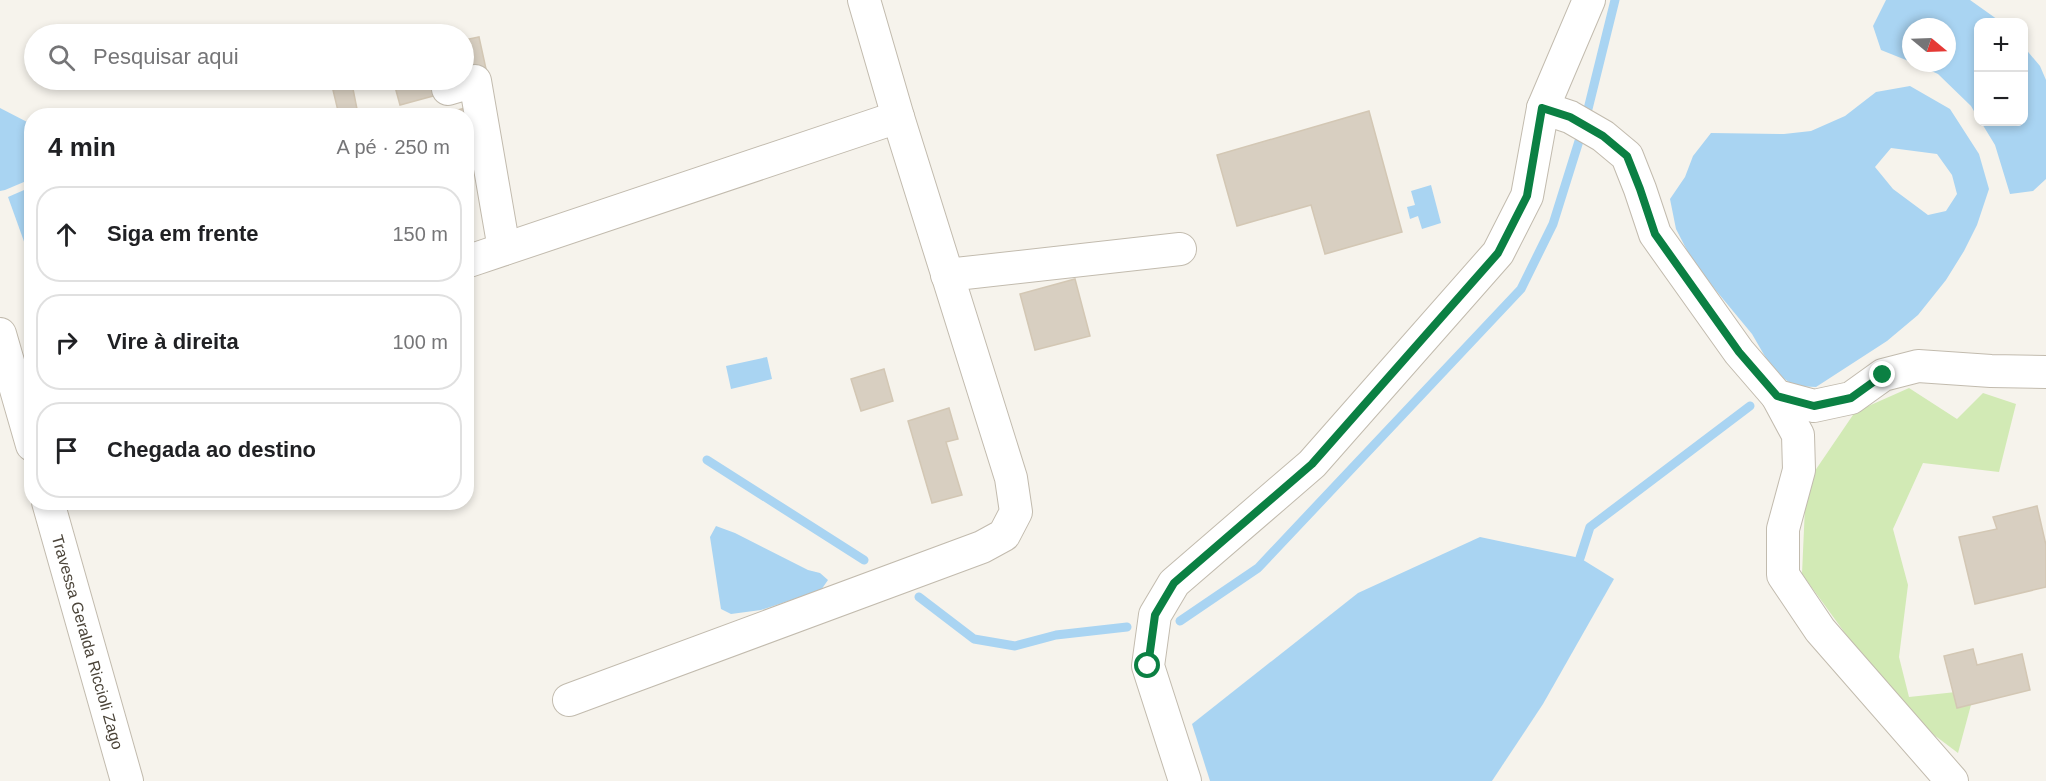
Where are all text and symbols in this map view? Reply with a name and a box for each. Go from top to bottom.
north arrow [1902,18,1956,72]
map controls [1974,18,2028,126]
button: + [1974,18,2028,72]
search box [24,24,474,90]
icon: search [45,41,78,74]
text: Pesquisar aqui [93,44,239,69]
button: − [1974,72,2028,126]
text: 4 min [48,132,116,162]
text: A pé · 250 m [337,136,450,158]
icon: ahead [50,218,83,251]
text: Siga em frente [107,221,259,246]
text: 150 m [392,223,448,245]
icon: right [50,326,83,359]
text: Vire à direita [107,329,239,354]
text: 100 m [392,331,448,353]
route end [1869,361,1895,387]
icon: arrive [50,434,83,467]
text: Chegada ao destino [107,437,316,462]
street label: Travessa Geralda Riccioli Zago [49,533,126,752]
route start [1134,652,1160,678]

